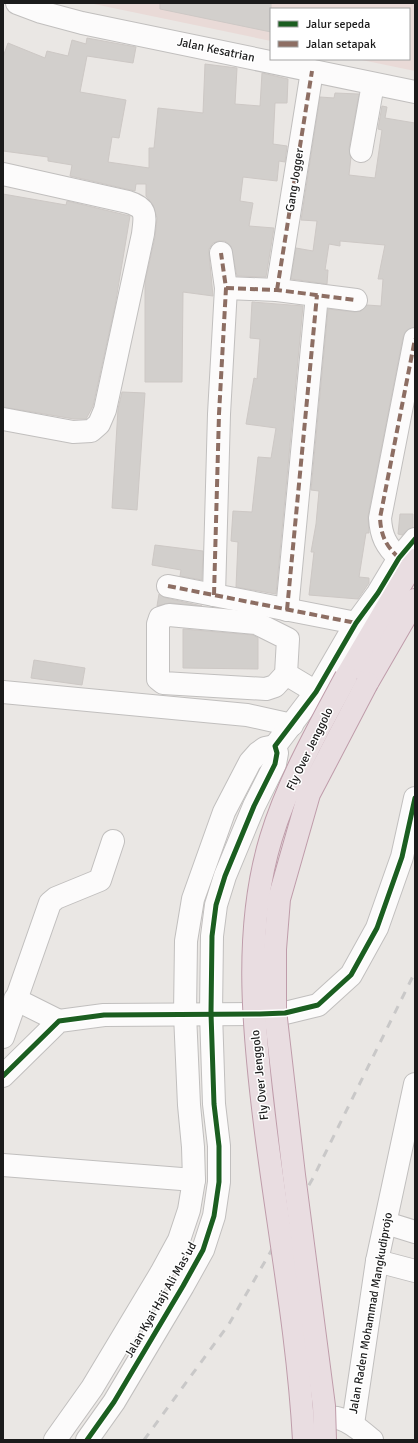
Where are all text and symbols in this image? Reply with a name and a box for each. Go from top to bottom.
legend [270,8,410,60]
text: Jalur sepeda [306,17,370,32]
street label: Jalan Kesatrian [176,34,256,66]
text: Jalan setapak [306,37,376,52]
street label: Gang Jogger [283,147,308,213]
street label: Fly Over Jenggolo [283,705,337,793]
street label: Fly Over Jenggolo [248,1029,272,1121]
street label: Jalan Raden Mohammad Mangkudiprojo [346,1211,396,1415]
street label: Jalan Kyai Haji Ali Mas'ud [122,1240,200,1360]

